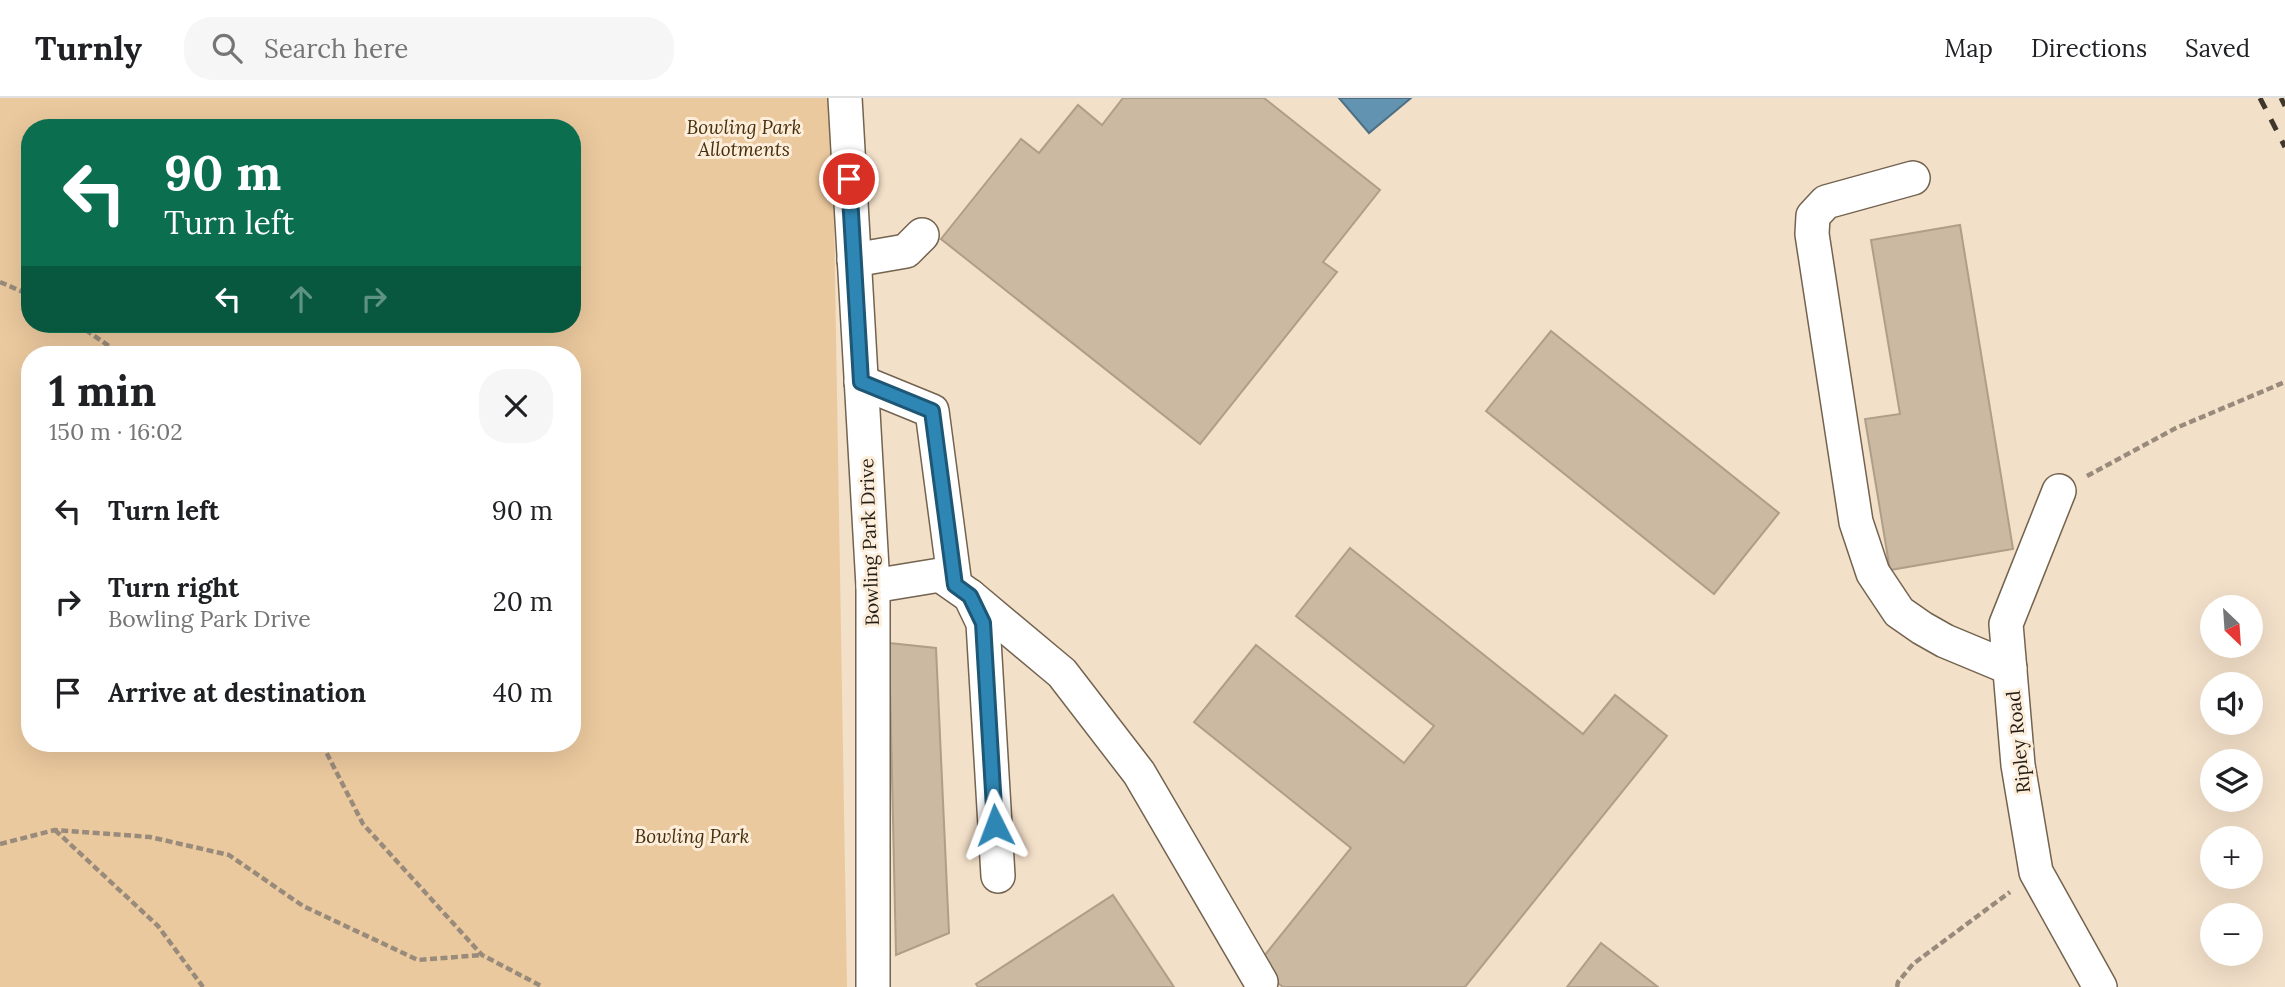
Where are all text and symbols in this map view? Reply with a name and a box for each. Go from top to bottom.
search box [184,17,674,80]
text: Turnly [35,27,142,69]
icon: search [208,29,246,67]
text: Search here [264,32,408,65]
text: Map [1944,33,1993,64]
text: Directions [2031,33,2147,64]
text: Saved [2185,33,2250,64]
park label: Bowling Park Allotments [687,115,802,161]
text: 90 m [164,141,281,203]
icon: left [49,147,140,238]
pin [819,149,879,209]
icon: arrive [830,160,868,198]
text: Turn left [164,202,294,243]
icon: left [209,280,247,318]
icon: ahead [282,280,320,318]
icon: right [355,280,393,318]
text: 1 min [49,364,156,418]
button: close [479,369,553,443]
text: 150 m · 16:02 [49,417,183,446]
street label: Bowling Park Drive [854,458,884,626]
icon: left [49,492,87,530]
text: Turn left [108,494,219,527]
text: 90 m [492,494,553,527]
text: Turn right [108,571,239,604]
icon: right [49,583,87,621]
text: 20 m [493,585,553,618]
north arrow [2200,595,2263,658]
map controls [2200,595,2263,966]
text: Bowling Park Drive [108,604,311,633]
button: sound [2200,672,2263,735]
icon: arrive [49,674,87,712]
text: Arrive at destination [108,676,366,709]
text: 40 m [493,676,553,709]
street label: Ripley Road [2001,689,2035,795]
button: layers [2200,749,2263,812]
position arrow [958,788,1032,862]
park label: Bowling Park [635,824,750,848]
button: + [2200,826,2263,889]
button: − [2200,903,2263,966]

